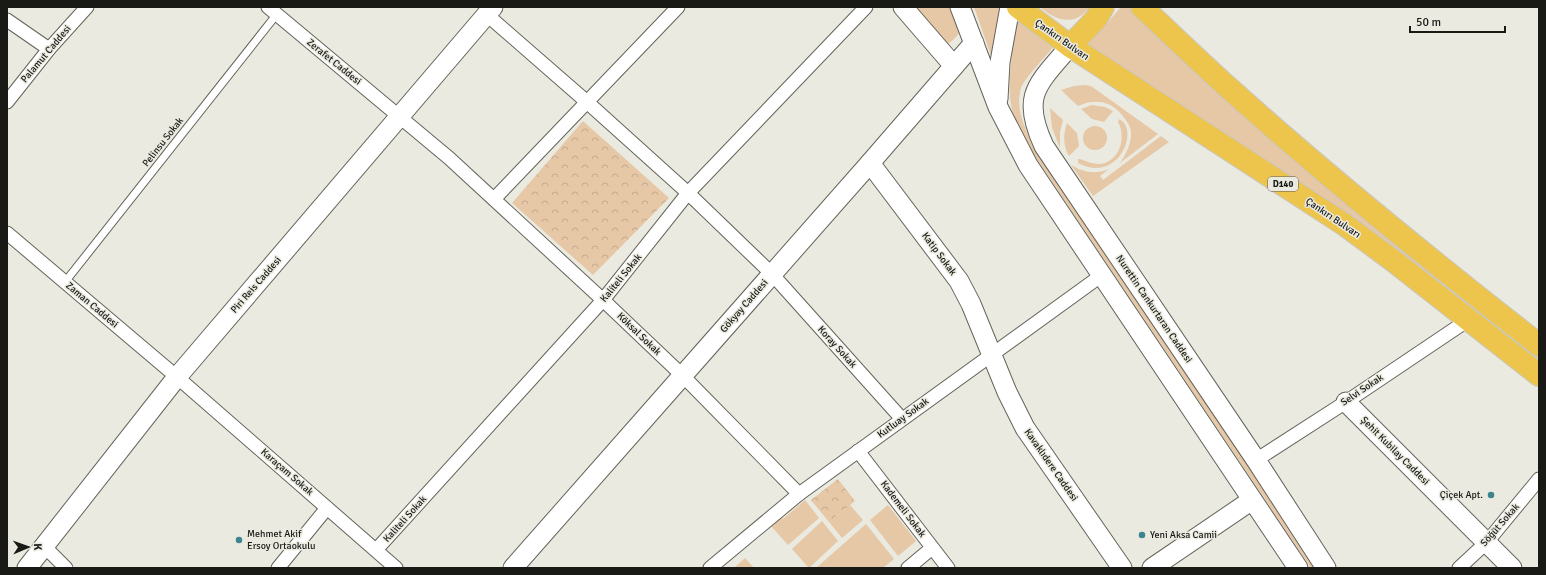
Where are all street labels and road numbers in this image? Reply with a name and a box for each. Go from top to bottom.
street label: Çankırı Bulvarı [1033,17,1091,63]
street label: Palamut Caddesi [18,23,74,85]
street label: Zerafet Caddesi [304,36,364,88]
street label: Pelinsu Sokak [140,115,186,169]
road number: D140 [1268,177,1298,191]
street label: Çankırı Bulvarı [1303,195,1363,241]
street label: Katip Sokak [919,230,959,278]
street label: Kaliteli Sokak [598,251,644,305]
street label: Nurettin Cankurtaran Caddesi [1113,253,1195,365]
street label: Piri Reis Caddesi [228,254,284,316]
street label: Gökyay Caddesi [718,277,770,335]
street label: Zaman Caddesi [63,280,121,330]
street label: Köksal Sokak [615,310,663,358]
street label: Koray Sokak [815,324,859,370]
street label: Selvi Sokak [1339,371,1385,409]
street label: Kutluay Sokak [875,395,931,441]
street label: Şehit Kubilay Caddesi [1358,414,1432,488]
street label: Kavaklıdere Caddesi [1022,426,1080,504]
street label: Karaçam Sokak [258,446,316,498]
street label: Kademeli Sokak [878,478,928,540]
street label: Kaliteli Sokak [381,493,429,545]
street label: Söğüt Sokak [1478,501,1522,549]

